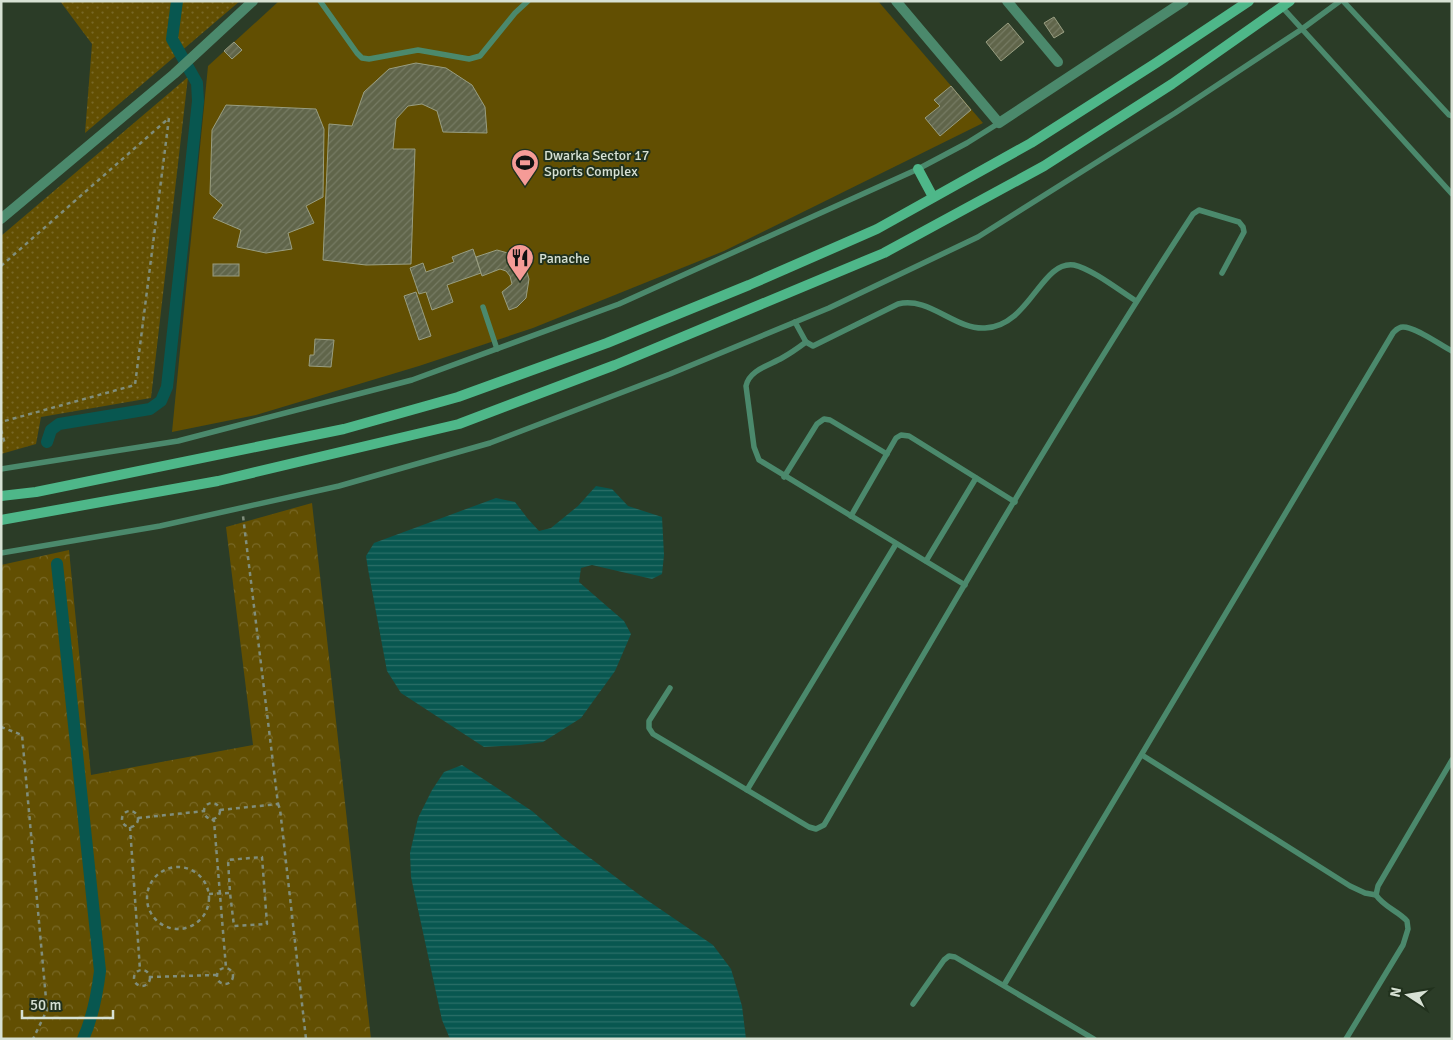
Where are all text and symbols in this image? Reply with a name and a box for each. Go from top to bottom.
place label: Dwarka Sector 17 Sports Complex [544,147,649,180]
sports icon: Dwarka Sector 17 Sports Complex [510,148,540,187]
restaurant icon: Panache [505,243,535,282]
place label: Panache [539,250,590,267]
north arrow [1383,970,1433,1020]
text: N [1386,986,1405,999]
scale bar [22,988,114,1020]
text: 50 m [30,996,61,1014]

